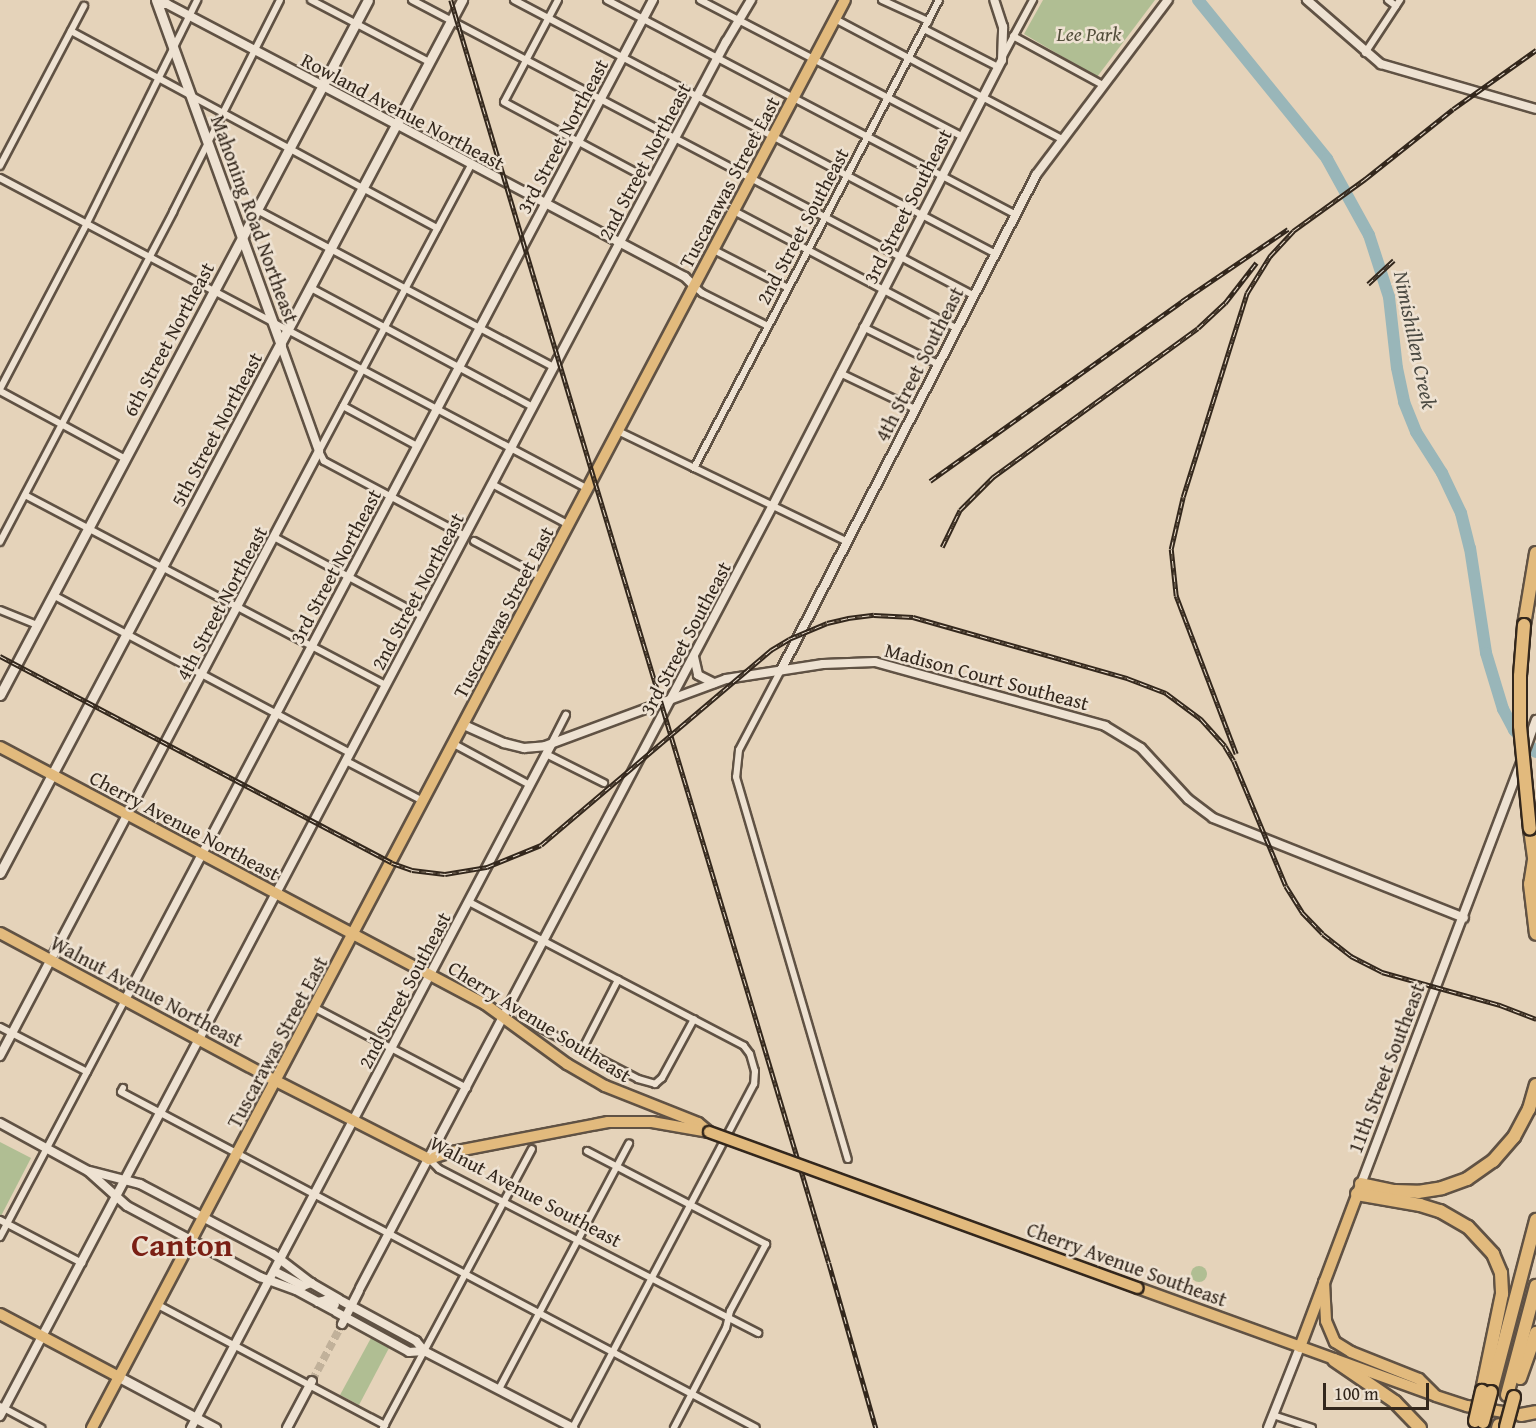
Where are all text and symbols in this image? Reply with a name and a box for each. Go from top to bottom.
park label: Lee Park [1057,21,1121,45]
street label: Rowland Avenue Northeast [297,47,509,175]
street label: 3rd Street Northeast [511,55,613,217]
street label: 2nd Street Northeast [592,78,696,244]
street label: Tuscarawas Street East [674,92,784,272]
street label: Mahoning Road Northeast [206,112,304,326]
street label: 3rd Street Southeast [858,125,956,287]
street label: 2nd Street Southeast [751,144,853,308]
street label: 6th Street Northeast [117,258,219,420]
water label: Nimishillen Creek [1388,269,1442,411]
street label: 4th Street Southeast [870,283,968,445]
street label: 5th Street Northeast [165,348,267,510]
street label: 3rd Street Northeast [284,485,386,647]
street label: 2nd Street Northeast [365,508,469,674]
street label: 4th Street Northeast [170,522,272,684]
street label: Tuscarawas Street East [448,522,558,702]
street label: 3rd Street Southeast [634,557,736,719]
street label: Madison Court Southeast [882,637,1092,715]
street label: Cherry Avenue Northeast [86,765,284,885]
street label: 2nd Street Southeast [353,908,455,1072]
street label: Walnut Avenue Northeast [47,930,247,1052]
street label: Tuscarawas Street East [222,952,332,1132]
street label: Cherry Avenue Southeast [444,955,636,1087]
street label: 11th Street Southeast [1343,980,1429,1156]
street label: Walnut Avenue Southeast [426,1130,626,1252]
street label: Cherry Avenue Southeast [1024,1217,1230,1311]
district label: Canton [131,1226,233,1264]
scale bar [1326,1371,1432,1409]
text: 100 m [1334,1380,1379,1407]

